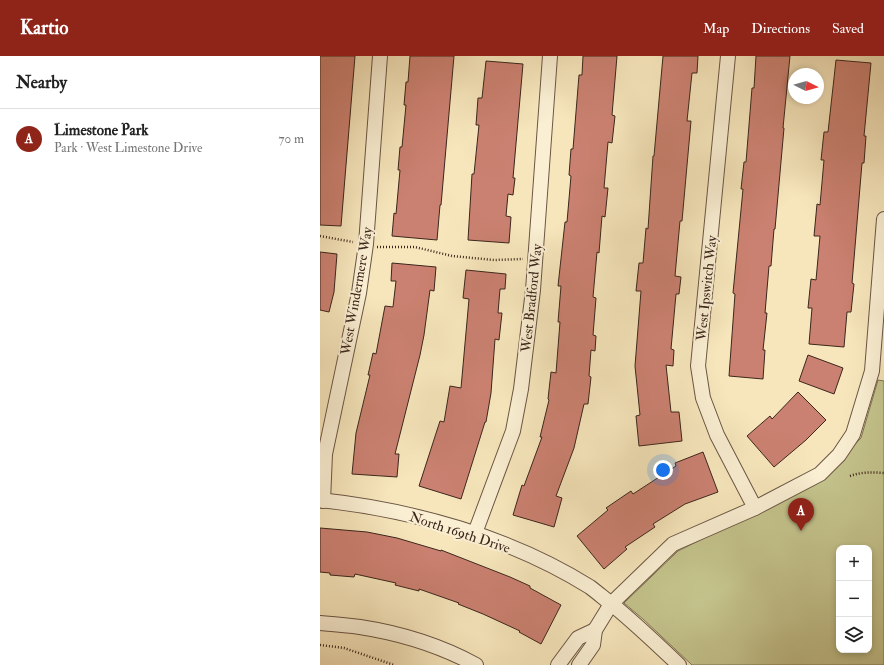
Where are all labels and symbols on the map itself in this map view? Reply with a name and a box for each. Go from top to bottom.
north arrow [788,68,824,104]
street label: West Windermere Way [337,225,377,358]
street label: West Ipswitch Way [692,234,722,343]
street label: West Bradford Way [517,242,547,354]
your location [653,460,673,480]
pin: A [788,498,814,531]
street label: North 169th Drive [407,508,513,557]

